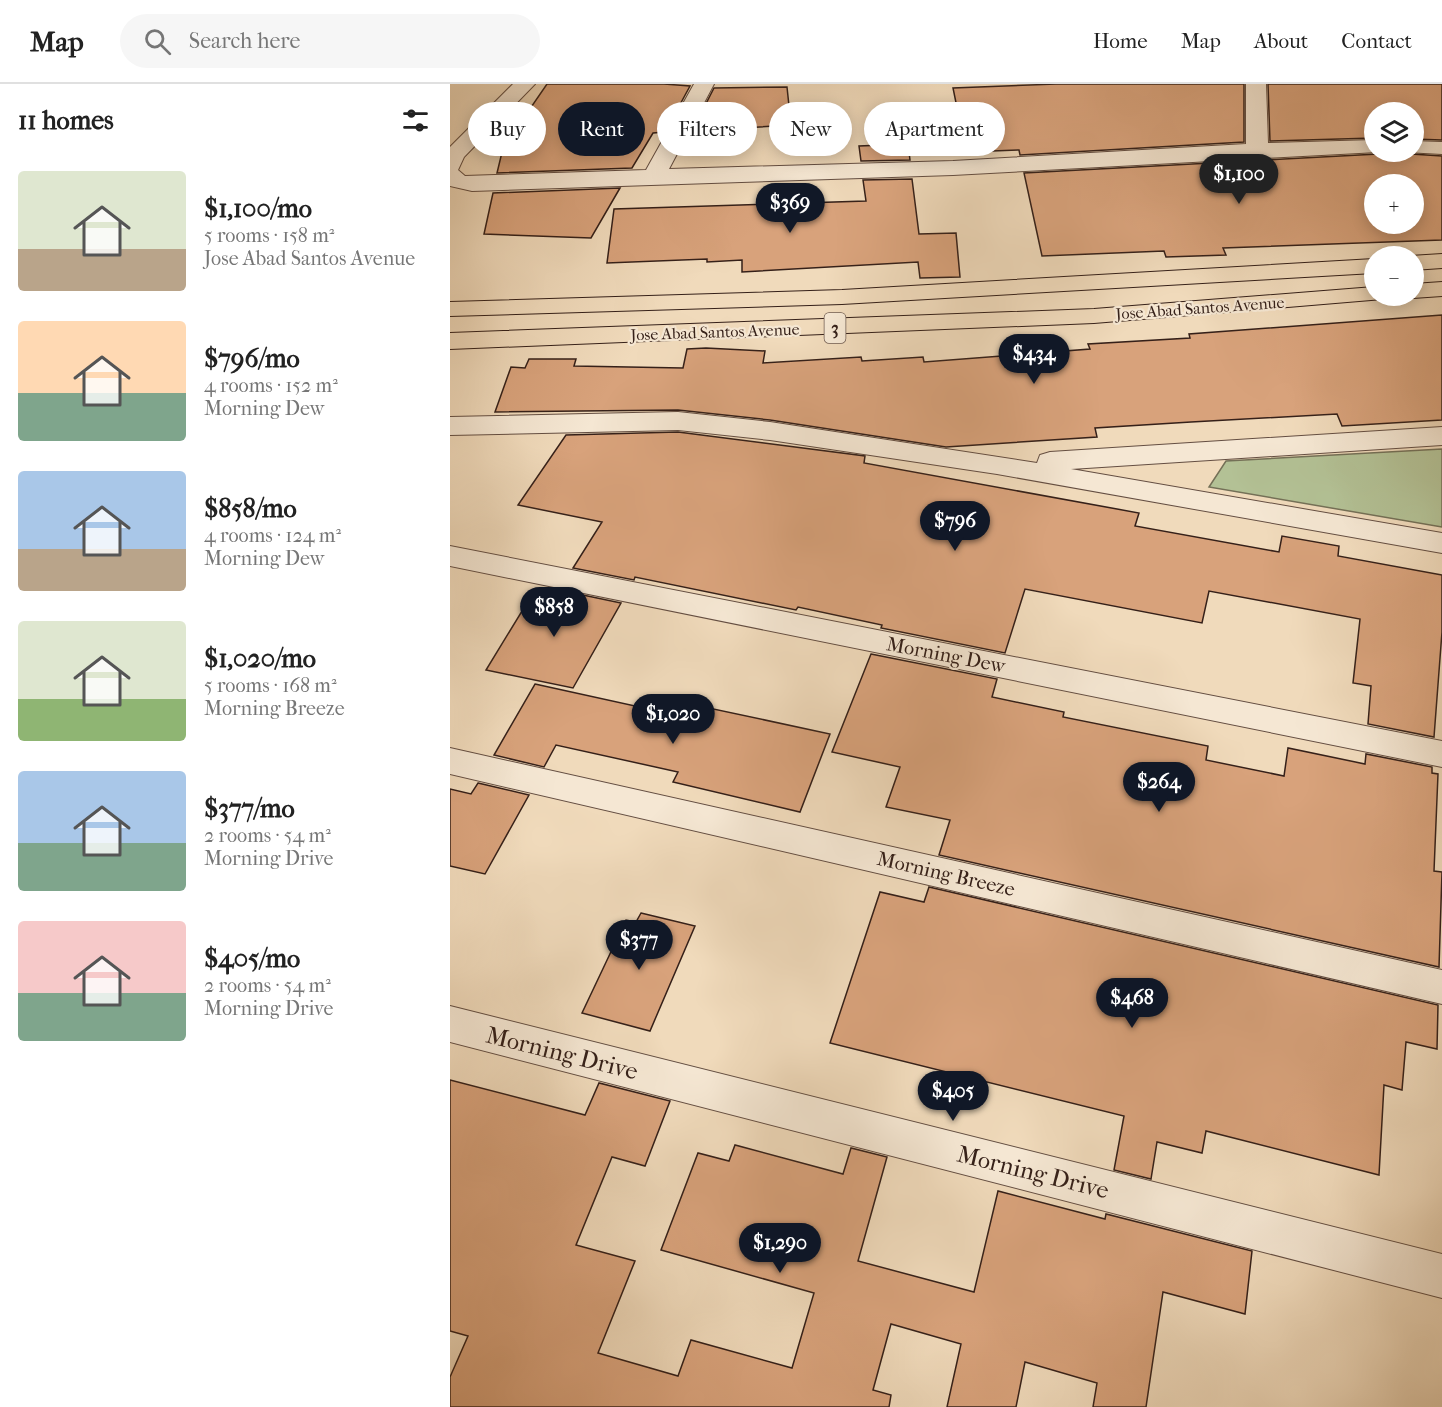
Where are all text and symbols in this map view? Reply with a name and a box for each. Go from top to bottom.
search box [120,14,540,68]
text: Map [30,25,84,58]
icon: search [141,25,174,58]
text: Search here [189,28,300,54]
text: Home [1093,29,1148,53]
text: Map [1181,29,1221,53]
text: About [1254,29,1308,53]
text: Contact [1341,29,1412,53]
chip: Buy [468,102,546,156]
chip: Rent [558,102,645,156]
chip: Filters [657,102,757,156]
chip: New [769,102,852,156]
chip: Apartment [864,102,1005,156]
map controls [1364,102,1424,306]
button: layers [1364,102,1424,162]
icon: filters [399,104,432,137]
text: 11 homes [18,105,114,136]
pin: $1,100 [1190,154,1288,205]
text: $1,100 [1213,162,1265,185]
button: + [1364,174,1424,234]
pin: $369 [754,183,826,234]
text: $369 [770,191,810,214]
text: $1,100/mo [204,193,312,224]
icon: home [66,195,138,267]
text: 5 rooms · 158 m² [204,224,334,247]
button: − [1364,246,1424,306]
text: Jose Abad Santos Avenue [204,247,415,270]
street label: Jose Abad Santos Avenue [1113,293,1285,324]
road number: 3 [824,313,846,343]
street label: Jose Abad Santos Avenue [628,320,800,345]
pin: $434 [998,334,1070,385]
text: $434 [1013,342,1055,365]
text: $796/mo [204,343,300,374]
icon: home [66,345,138,417]
text: 4 rooms · 152 m² [204,374,338,397]
text: Morning Dew [204,397,325,420]
text: $858/mo [204,493,297,524]
icon: home [66,495,138,567]
pin: $796 [919,501,991,552]
text: $796 [934,509,976,532]
text: 4 rooms · 124 m² [204,524,341,547]
text: Morning Dew [204,547,325,570]
pin: $858 [518,587,590,638]
text: $858 [534,595,574,618]
street label: Morning Dew [885,632,1008,678]
text: $1,020/mo [204,643,316,674]
icon: home [66,645,138,717]
text: 5 rooms · 168 m² [204,674,337,697]
pin: $1,020 [624,694,722,745]
text: Morning Breeze [204,697,345,720]
text: $1,020 [646,702,700,725]
pin: $264 [1123,762,1195,813]
text: $264 [1137,770,1181,793]
text: $377/mo [204,793,295,824]
icon: home [66,795,138,867]
text: 2 rooms · 54 m² [204,824,331,847]
text: Morning Drive [204,847,334,870]
street label: Morning Breeze [875,847,1017,901]
pin: $377 [603,920,675,971]
text: $377 [620,928,658,951]
text: $405/mo [204,943,300,974]
icon: home [66,945,138,1017]
text: 2 rooms · 54 m² [204,974,331,997]
pin: $468 [1096,978,1168,1029]
text: $468 [1110,986,1154,1009]
text: Morning Drive [204,997,334,1020]
street label: Morning Drive [483,1021,641,1085]
pin: $405 [917,1071,989,1122]
text: $405 [932,1079,974,1102]
street label: Morning Drive [954,1140,1112,1204]
pin: $1,290 [731,1223,829,1274]
text: $1,290 [753,1231,807,1254]

